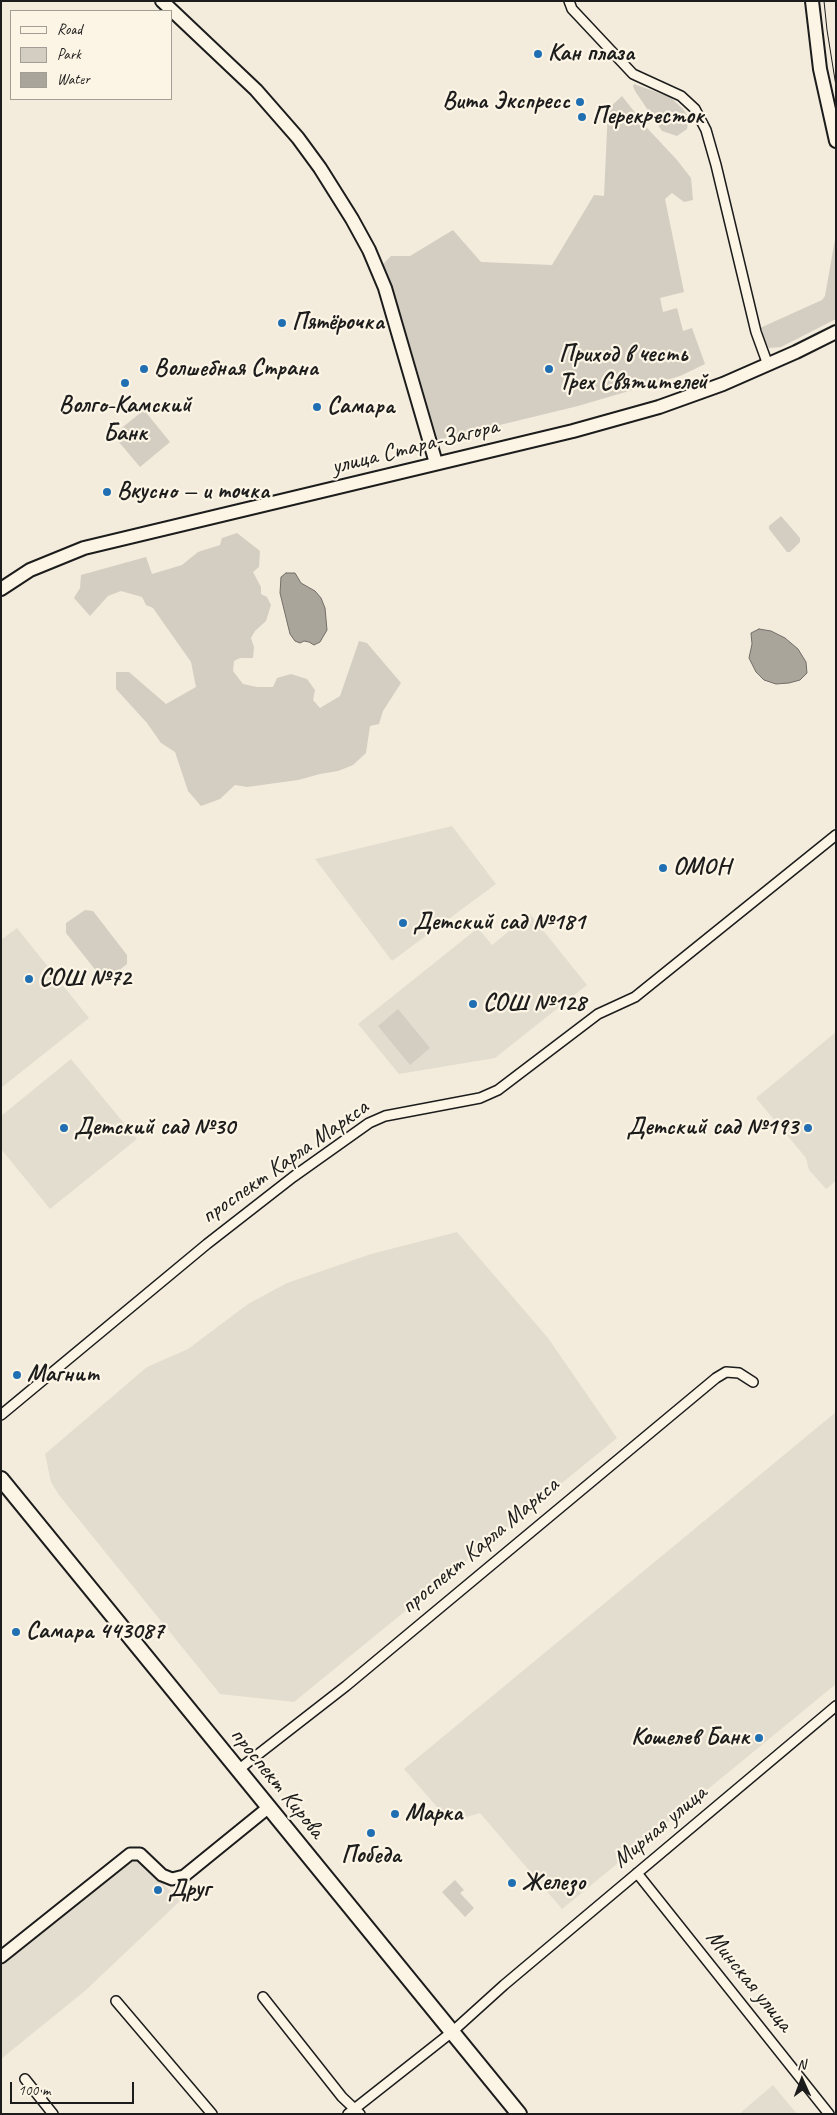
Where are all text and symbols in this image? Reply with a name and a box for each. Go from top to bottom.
legend [10,10,172,100]
text: Road [57,20,82,39]
place label: Кан плаза [548,40,634,68]
text: Park [57,45,81,64]
marker: Кан плаза [532,48,544,60]
text: Water [57,70,90,89]
place label: Вита Экспресс [442,88,570,116]
marker: Вита Экспресс [574,96,586,108]
place label: Перекресток [592,103,704,131]
marker: Перекресток [576,111,588,123]
place label: Пятёрочка [292,309,384,337]
marker: Пятёрочка [276,317,288,329]
place label: Приход в честь Трех Святителей [559,341,707,397]
place label: Волшебная Страна [154,355,318,383]
marker: Волшебная Страна [138,363,150,375]
marker: Приход в честь Трех Святителей [543,363,555,375]
marker: Волго-Камский Банк [119,377,131,389]
place label: Волго-Камский Банк [59,392,191,448]
place label: Самара [327,393,394,421]
marker: Самара [311,401,323,413]
street label: улица Стара-Загора [329,412,501,482]
place label: Вкусно — и точка [117,478,269,506]
marker: Вкусно — и точка [101,486,113,498]
place label: ОМОН [673,854,731,882]
marker: ОМОН [657,862,669,874]
place label: Детский сад №181 [413,909,585,937]
marker: Детский сад №181 [397,917,409,929]
place label: СОШ №72 [39,965,131,993]
marker: СОШ №72 [23,973,35,985]
place label: СОШ №128 [483,990,586,1018]
marker: СОШ №128 [467,998,479,1010]
street label: проспект Карла Маркса [196,1093,374,1231]
place label: Детский сад №30 [74,1114,235,1142]
place label: Детский сад №193 [626,1114,798,1142]
marker: Детский сад №30 [58,1122,70,1134]
marker: Детский сад №193 [802,1122,814,1134]
place label: Магнит [27,1361,100,1389]
marker: Магнит [11,1369,23,1381]
street label: проспект Карла Маркса [395,1471,565,1621]
place label: Самара 443087 [26,1618,164,1646]
marker: Самара 443087 [10,1626,22,1638]
street label: проспект Кирова [223,1722,331,1844]
place label: Кошелев Банк [631,1724,749,1752]
marker: Кошелев Банк [753,1732,765,1744]
street label: Мирная улица [607,1779,713,1875]
place label: Марка [405,1800,462,1828]
marker: Марка [389,1808,401,1820]
marker: Победа [365,1827,377,1839]
place label: Победа [341,1842,401,1870]
place label: Железо [522,1869,586,1897]
place label: Друг [168,1876,211,1904]
marker: Железо [506,1877,518,1889]
marker: Друг [152,1884,164,1896]
street label: Минская улица [699,1924,799,2038]
north arrow [777,2055,827,2105]
text: N [797,2056,806,2073]
scale bar [12,2072,136,2104]
text: 100 m [18,2081,50,2100]

